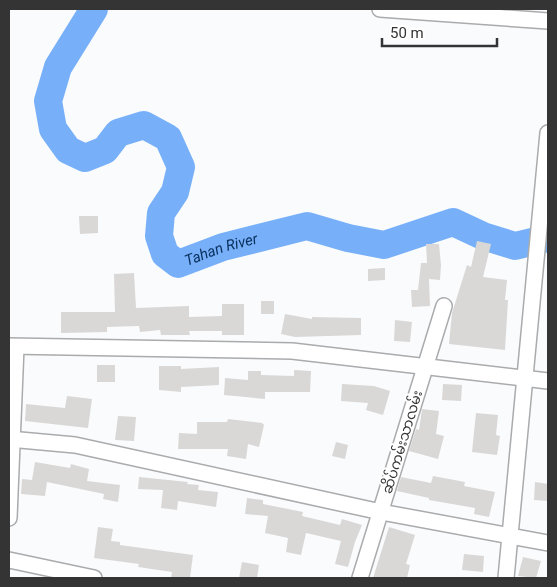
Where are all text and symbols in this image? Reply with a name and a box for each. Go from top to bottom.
scale bar [382,15,497,47]
text: 50 m [390,24,424,42]
water label: Tahan River [182,229,260,270]
street label: ဆိပ်ကမ်းသာလမ်း [377,388,425,496]

